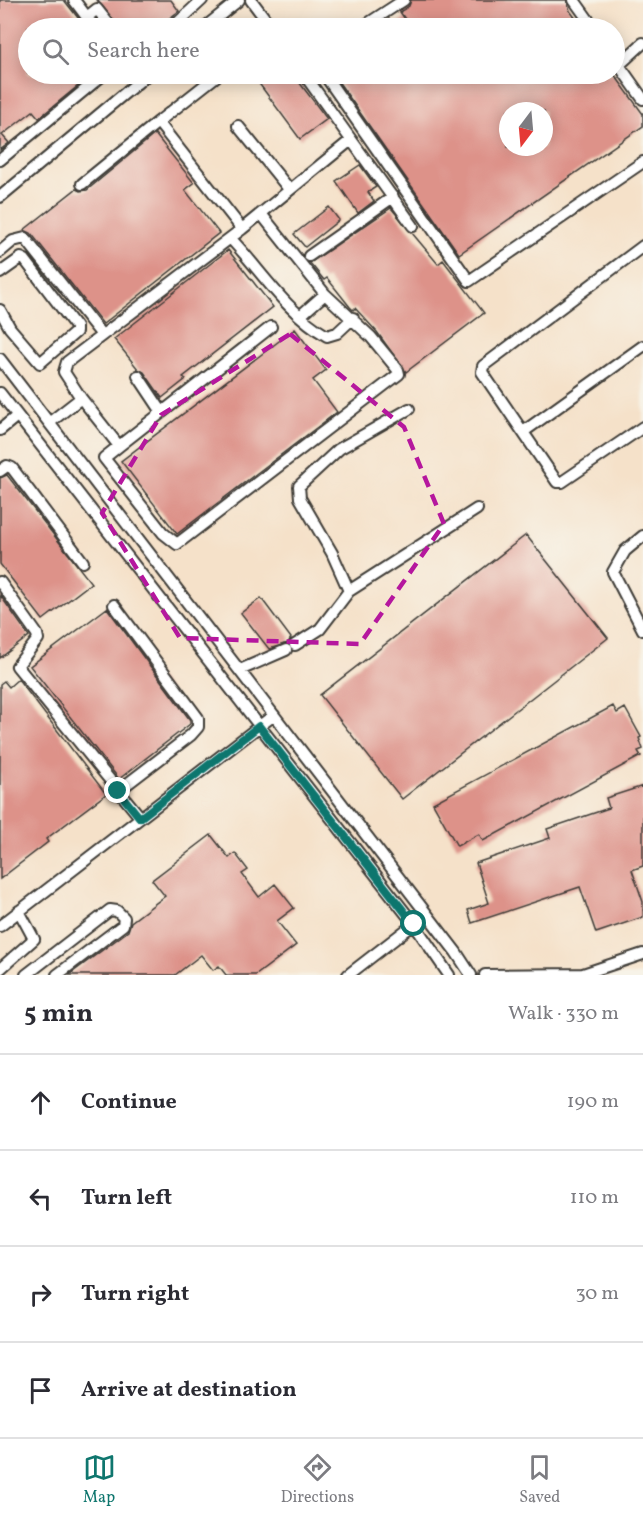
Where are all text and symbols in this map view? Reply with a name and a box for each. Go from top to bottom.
search box [18,18,625,84]
icon: search [39,35,72,68]
text: Search here [87,36,200,67]
north arrow [499,102,553,156]
route end [104,777,130,803]
route start [400,910,426,936]
text: 5 min [24,996,93,1032]
text: Walk · 330 m [508,1000,619,1028]
icon: ahead [24,1086,57,1119]
text: Continue [81,1087,177,1118]
text: 190 m [567,1088,619,1116]
icon: left [24,1182,57,1215]
text: Turn left [81,1183,172,1214]
text: 110 m [570,1184,619,1212]
icon: right [24,1278,57,1311]
text: Turn right [81,1279,189,1310]
text: 30 m [575,1280,619,1308]
icon: arrive [24,1374,57,1407]
text: Arrive at destination [81,1375,297,1406]
tab: Map [83,1451,116,1509]
tab: Directions [281,1451,354,1509]
tab: Saved [519,1451,560,1509]

